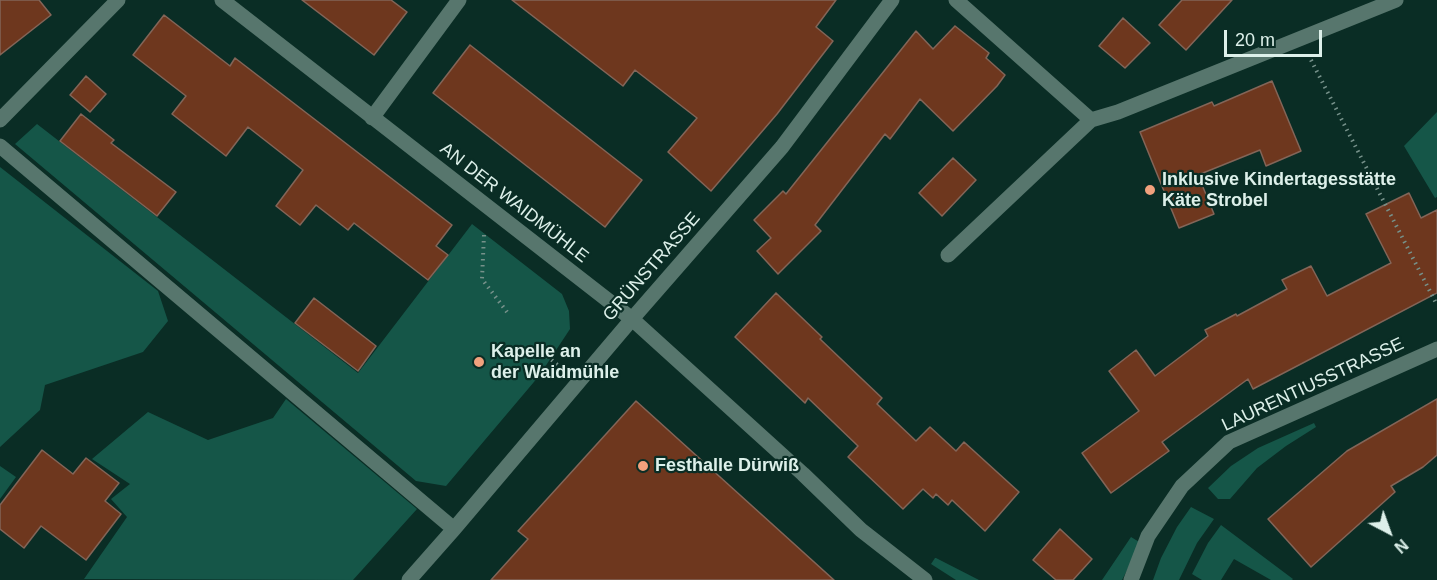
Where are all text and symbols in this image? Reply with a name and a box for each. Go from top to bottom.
scale bar [1227,18,1324,56]
text: 20 m [1235,30,1275,50]
street label: AN DER WAIDMÜHLE [436,138,592,268]
place label: Inklusive Kindertagesstätte Käte Strobel [1162,169,1396,212]
marker: Inklusive Kindertagesstätte Käte Strobel [1143,183,1157,197]
street label: GRÜNSTRASSE [599,208,705,326]
street label: LAURENTIUSSTRASSE [1219,333,1407,437]
place label: Kapelle an der Waidmühle [491,341,619,384]
marker: Kapelle an der Waidmühle [472,355,486,369]
place label: Festhalle Dürwiß [655,455,799,477]
marker: Festhalle Dürwiß [636,459,650,473]
north arrow [1359,502,1419,562]
text: N [1391,536,1411,556]

